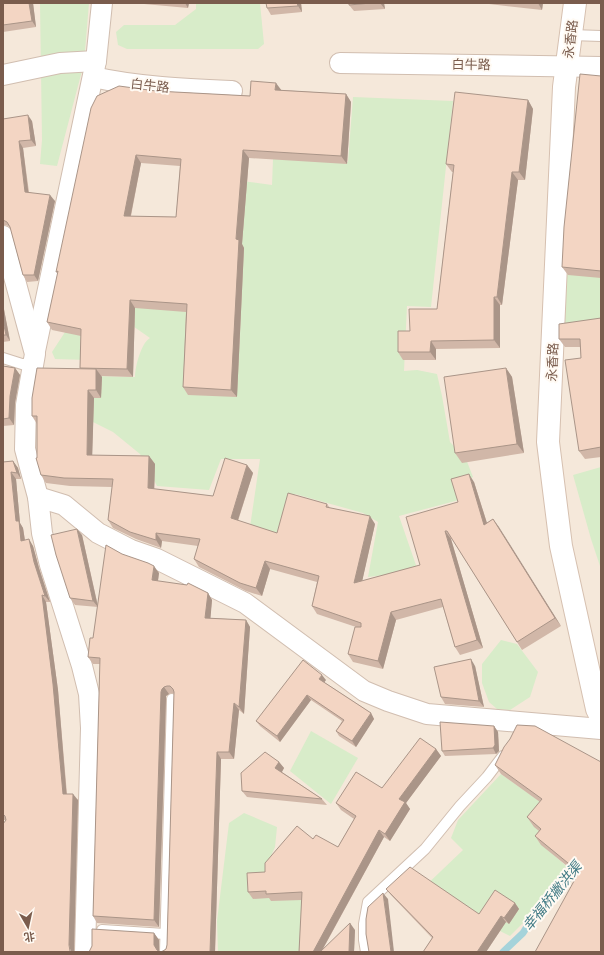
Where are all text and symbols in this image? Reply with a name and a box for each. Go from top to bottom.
street label: 永香路 [561,19,581,59]
street label: 白牛路 [451,57,491,73]
street label: 白牛路 [130,76,170,96]
street label: 永香路 [544,342,562,382]
water label: 幸福桥撇洪渠 [519,857,587,934]
north arrow [8,907,48,947]
text: 北 [23,929,36,944]

